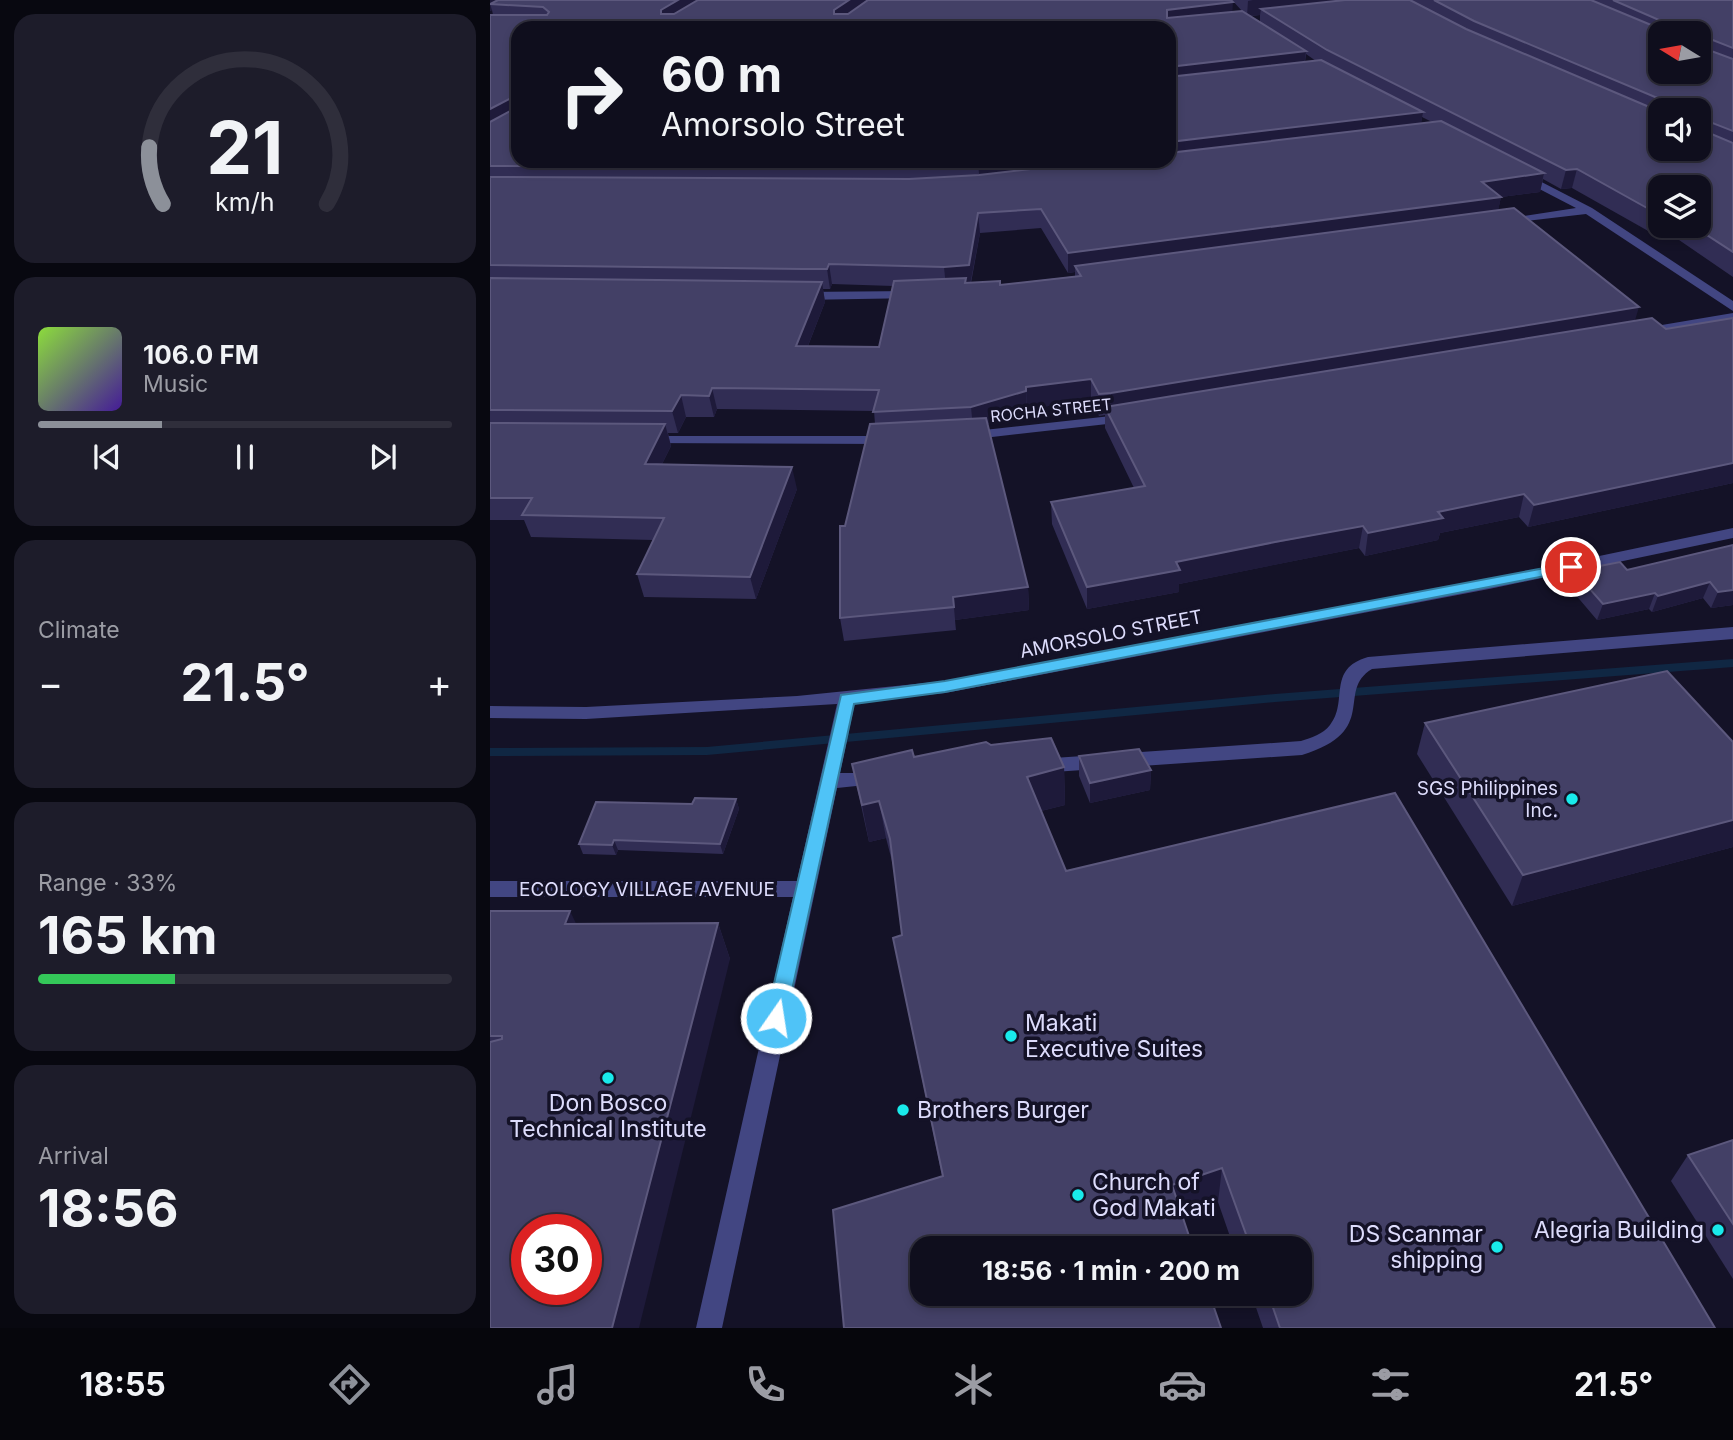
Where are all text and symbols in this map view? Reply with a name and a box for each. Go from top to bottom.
north arrow [1648,21,1712,84]
map controls [1648,21,1711,238]
text: 60 m [661,45,782,104]
icon: right [546,49,637,140]
button: sound [1648,98,1711,161]
text: 21 [206,104,284,193]
text: Amorsolo Street [661,105,905,144]
button: layers [1648,175,1711,238]
text: km/h [215,187,275,217]
text: 106.0 FM [143,339,259,370]
text: Music [143,370,208,398]
street label: ROCHA STREET [989,394,1113,426]
icon: previous [88,438,126,476]
icon: pause [226,438,264,476]
icon: next [364,438,402,476]
pin [1541,537,1601,597]
icon: arrive [1552,548,1590,586]
street label: AMORSOLO STREET [1018,605,1204,663]
text: Climate [38,616,120,644]
text: 21.5° [180,651,310,714]
text: − [38,660,63,706]
text: + [427,660,452,706]
place label: SGS Philippines Inc. [1417,777,1558,822]
marker: SGS Philippines Inc. [1564,791,1580,807]
text: Range · 33% [38,869,177,897]
street label: ECOLOGY VILLAGE AVENUE [519,878,775,901]
text: 165 km [38,904,217,967]
position arrow [739,981,813,1055]
place label: Makati Executive Suites [1025,1009,1203,1063]
marker: Makati Executive Suites [1003,1028,1019,1044]
marker: Don Bosco Technical Institute [600,1070,616,1086]
place label: Don Bosco Technical Institute [509,1089,707,1143]
place label: Brothers Burger [917,1096,1089,1124]
marker: Brothers Burger [895,1102,911,1118]
text: Arrival [38,1142,109,1170]
place label: Church of God Makati [1092,1168,1216,1222]
text: 18:56 [38,1177,179,1240]
marker: Church of God Makati [1070,1187,1086,1203]
speed limit sign: 30 [511,1214,602,1305]
place label: Alegria Building [1534,1216,1704,1244]
place label: DS Scanmar shipping [1349,1220,1483,1274]
marker: Alegria Building [1710,1222,1726,1238]
marker: DS Scanmar shipping [1489,1239,1505,1255]
text: 18:56 · 1 min · 200 m [982,1255,1240,1286]
icon: directions [325,1360,374,1409]
icon: music [533,1360,582,1409]
icon: phone [741,1360,790,1409]
icon: climate [949,1360,998,1409]
icon: car [1158,1360,1207,1409]
icon: filters [1366,1360,1415,1409]
text: 18:55 [80,1365,166,1404]
text: 21.5° [1574,1365,1653,1404]

